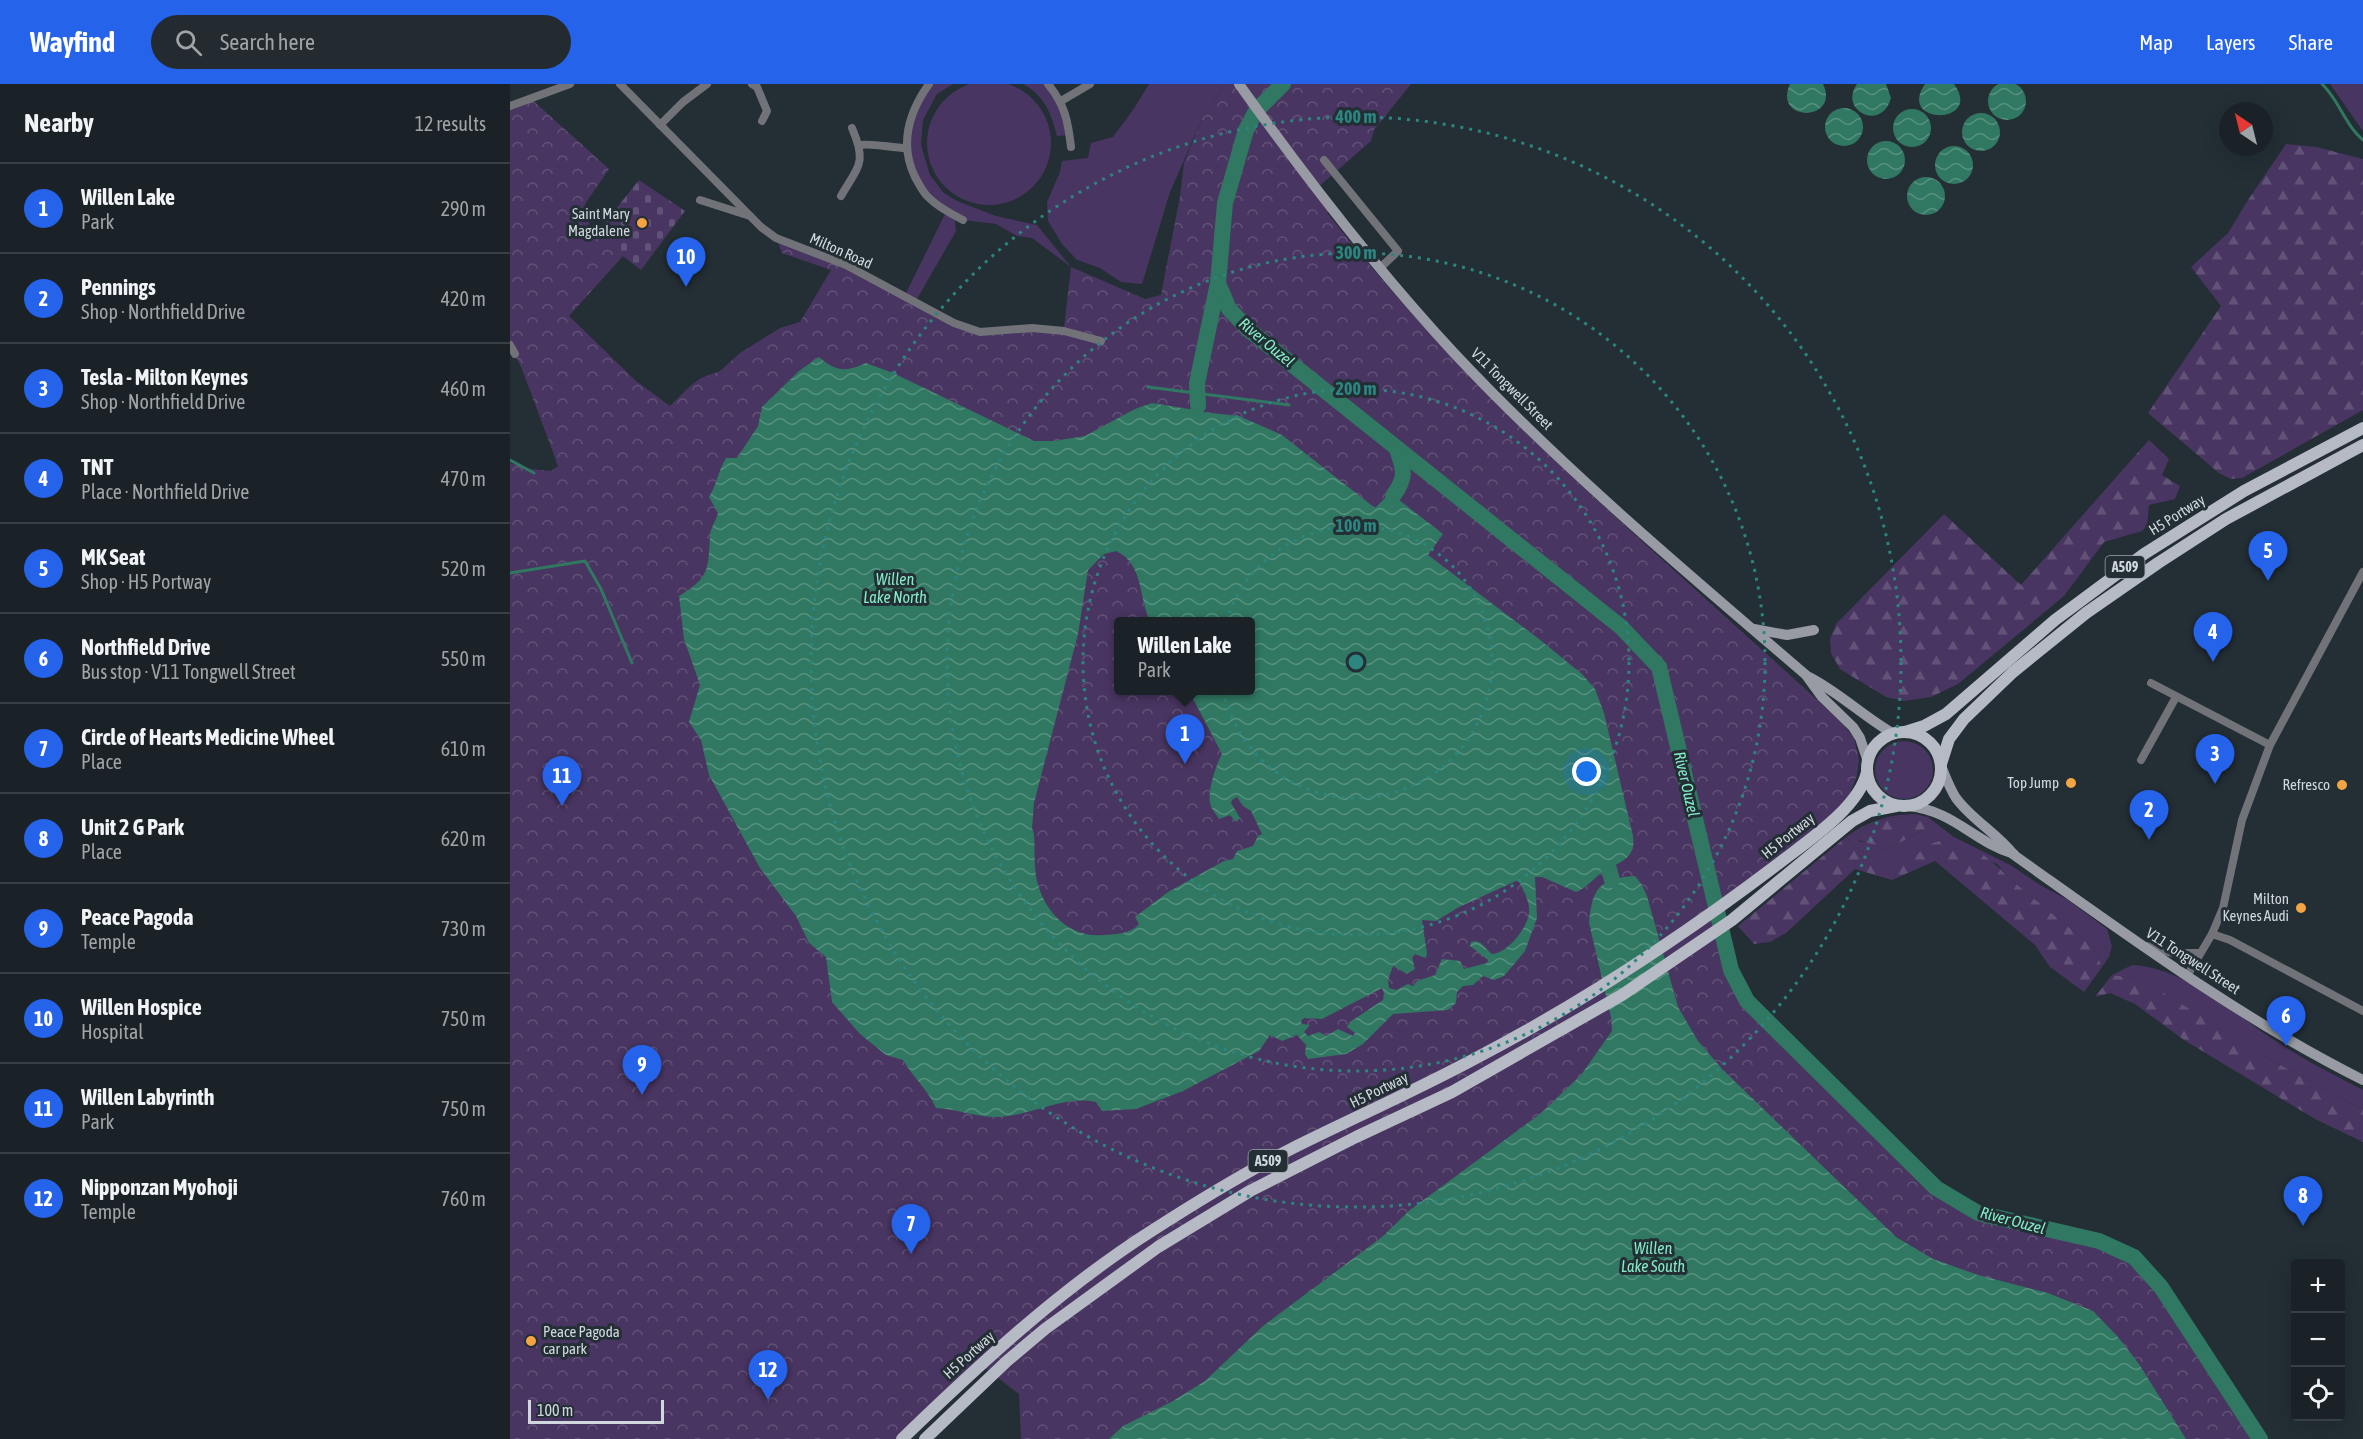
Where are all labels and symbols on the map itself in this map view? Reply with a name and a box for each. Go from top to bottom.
north arrow [2219,102,2273,156]
text: 400 m [1335,106,1376,127]
place label: Saint Mary Magdalene [568,205,630,239]
marker: Saint Mary Magdalene [635,216,649,230]
street label: Milton Road [807,229,875,272]
pin: 10 [666,238,705,287]
text: 300 m [1336,242,1376,263]
water label: River Ouzel [1236,314,1298,370]
street label: V11 Tongwell Street [1468,344,1557,433]
text: 200 m [1336,378,1376,399]
street label: H5 Portway [2146,491,2208,538]
text: 100 m [1336,515,1376,536]
pin: 5 [2248,532,2288,581]
road number: A509 [2106,556,2144,578]
water label: Willen Lake North [863,570,927,606]
pin: 4 [2194,612,2232,662]
centre of rings [1346,652,1366,672]
pin: 1 [1166,714,1204,764]
pin: 3 [2196,734,2234,784]
water label: River Ouzel [1671,750,1703,818]
pin: 11 [542,756,582,806]
your location [1572,757,1601,786]
place label: Top Jump [2007,774,2059,791]
marker: Top Jump [2064,776,2078,790]
place label: Refresco [2282,776,2330,793]
marker: Refresco [2335,778,2349,792]
pin: 2 [2130,790,2168,840]
street label: H5 Portway [1758,809,1817,862]
place label: Milton Keynes Audi [2223,890,2289,924]
marker: Milton Keynes Audi [2294,901,2308,915]
street label: V11 Tongwell Street [2143,924,2243,997]
pin: 6 [2266,996,2306,1046]
pin: 9 [622,1046,662,1095]
street label: H5 Portway [1347,1068,1411,1111]
road number: A509 [1248,1150,1287,1172]
pin: 8 [2284,1176,2322,1226]
water label: River Ouzel [1979,1203,2047,1237]
pin: 7 [892,1204,930,1254]
water label: Willen Lake South [1621,1239,1685,1275]
place label: Peace Pagoda car park [543,1323,620,1357]
street label: H5 Portway [940,1327,998,1382]
marker: Peace Pagoda car park [524,1334,538,1348]
pin: 12 [748,1350,788,1400]
scale bar [528,1397,664,1424]

